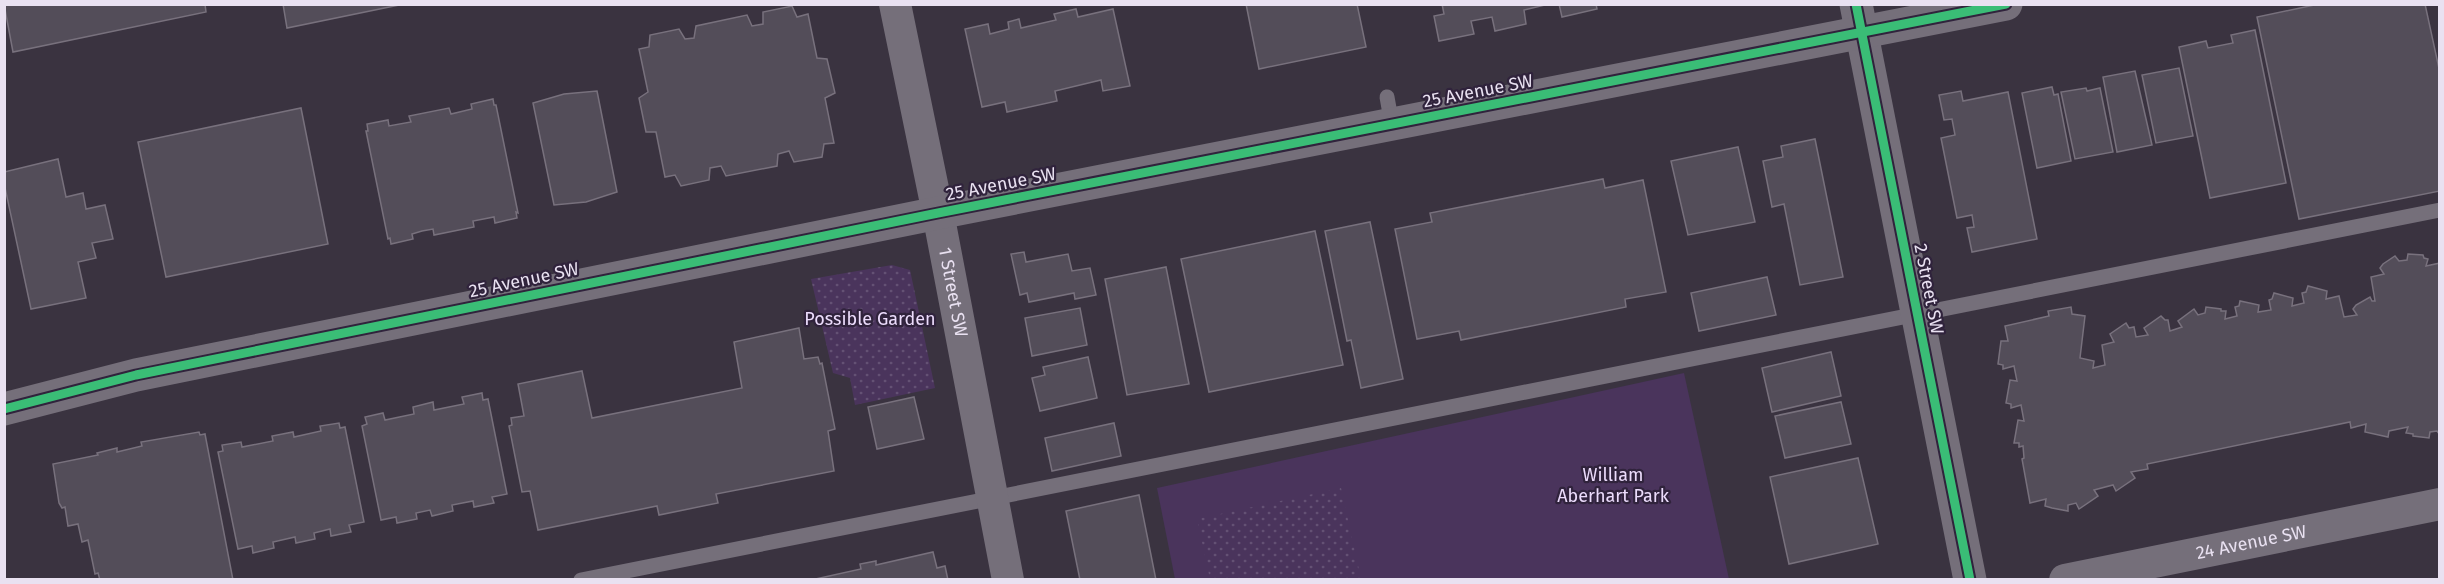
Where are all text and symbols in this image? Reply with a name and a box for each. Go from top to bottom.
street label: 25 Avenue SW [1421,70,1535,112]
street label: 25 Avenue SW [944,163,1058,205]
street label: 2 Street SW [1909,242,1949,336]
street label: 1 Street SW [934,246,972,339]
street label: 25 Avenue SW [467,258,581,302]
park label: Possible Garden [804,308,936,330]
park label: William Aberhart Park [1557,464,1670,507]
street label: 24 Avenue SW [2194,520,2308,564]

